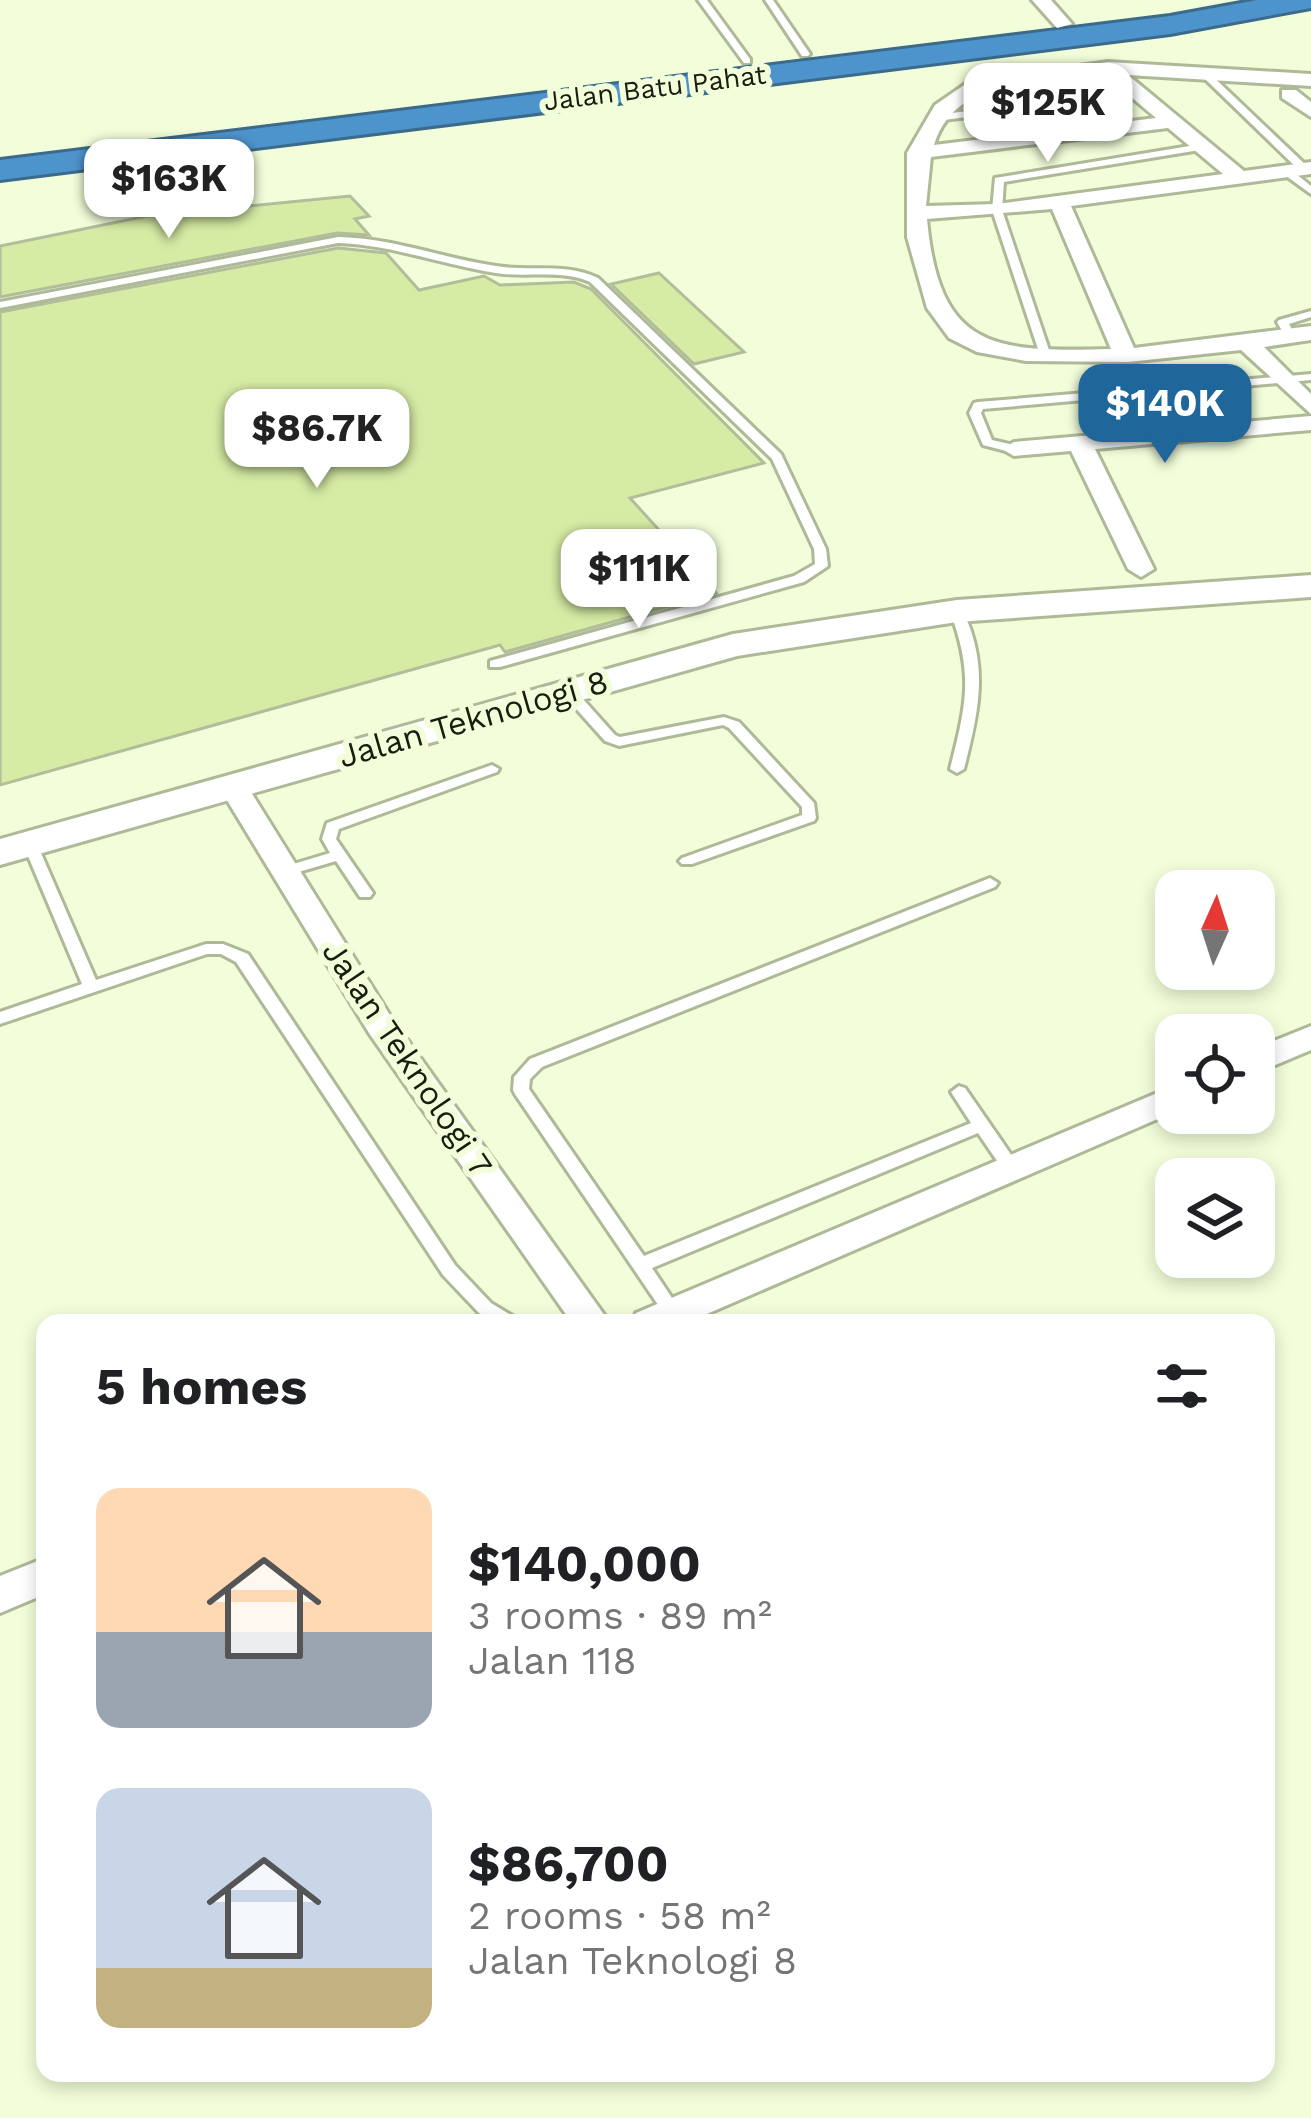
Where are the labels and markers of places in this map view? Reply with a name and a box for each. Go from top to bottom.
pin: $125K [964,63,1132,165]
pin: $163K [85,139,253,241]
pin: $140K [1081,364,1249,466]
pin: $86.7K [219,389,415,491]
pin: $111K [555,529,723,631]

